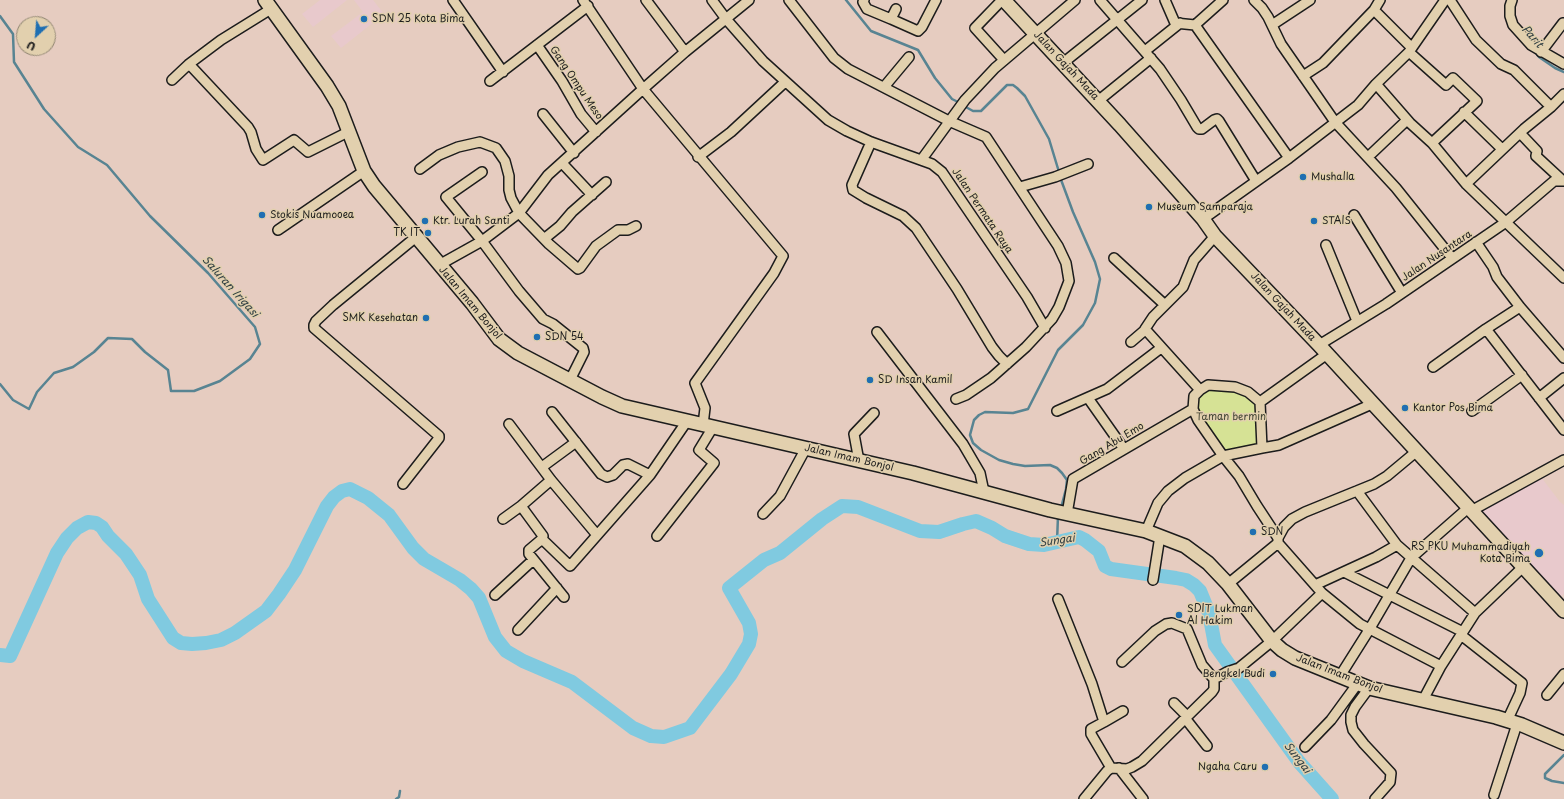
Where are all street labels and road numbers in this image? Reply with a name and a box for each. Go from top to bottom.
street label: Jalan Gajah Mada [1031,29,1101,103]
street label: Gang Ompu Meso [547,44,605,122]
street label: Jalan Permata Raya [949,166,1015,256]
street label: Jalan Nusantara [1400,228,1474,284]
street label: Jalan Imam Bonjol [436,264,504,342]
street label: Jalan Gajah Mada [1248,270,1318,344]
street label: Gang Abu Emo [1078,420,1146,468]
street label: Jalan Imam Bonjol [803,442,895,474]
street label: Jalan Imam Bonjol [1294,652,1384,696]

